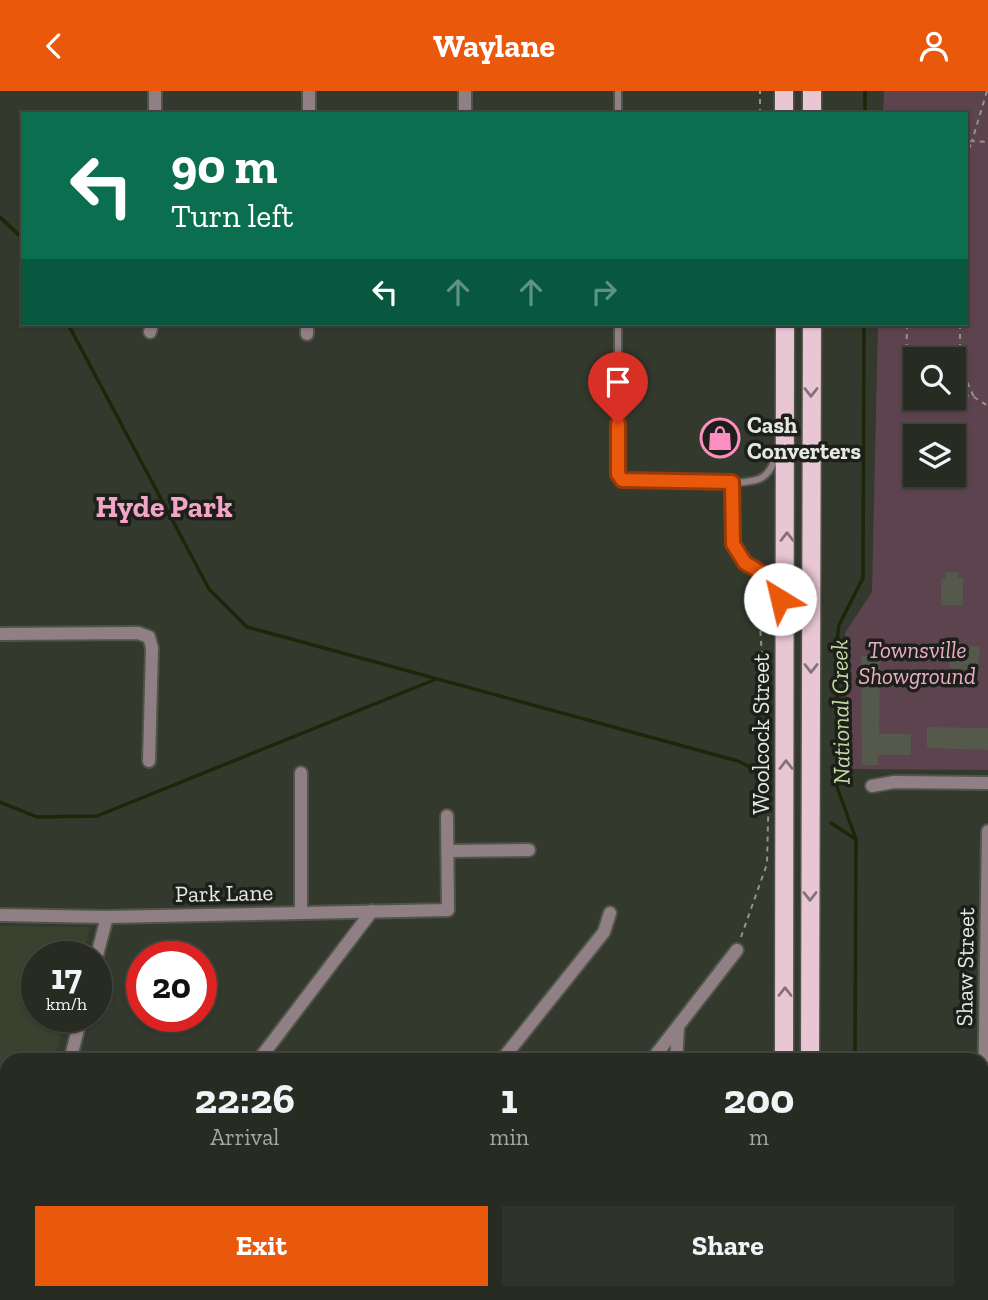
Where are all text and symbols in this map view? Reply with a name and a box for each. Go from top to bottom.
icon: back [35,27,73,65]
text: Waylane [433,27,555,65]
icon: person [915,27,953,65]
text: 90 m [171,137,278,196]
icon: left [56,140,147,231]
text: Turn left [171,197,293,235]
icon: left [366,273,404,311]
icon: ahead [439,273,477,311]
icon: ahead [512,273,550,311]
icon: right [585,273,623,311]
map controls [903,347,966,487]
button: search [903,347,966,410]
pin [588,352,648,424]
icon: arrive [599,363,637,401]
one-way arrow [803,387,819,398]
place label: Cash Converters [747,411,861,465]
shop icon: Cash Converters [699,417,741,459]
button: layers [903,424,966,487]
district label: Hyde Park [95,489,233,525]
one-way arrow [779,532,795,542]
position arrow [743,562,817,636]
park label: Townsville Showground [858,636,976,690]
water label: National Creek [824,639,856,785]
street label: Woolcock Street [747,653,775,814]
one-way arrow [803,664,819,674]
one-way arrow [778,759,794,770]
street label: Park Lane [175,878,273,908]
one-way arrow [802,891,818,902]
street label: Shaw Street [950,907,980,1027]
speed limit sign: 20 [126,941,217,1032]
text: 17 [51,956,82,998]
one-way arrow [777,987,793,997]
text: km/h [46,993,87,1015]
text: 22:26 [194,1073,295,1124]
text: 1 [501,1073,518,1124]
text: 200 [724,1073,794,1124]
text: Arrival [210,1123,279,1151]
text: min [490,1123,529,1151]
text: m [749,1123,769,1151]
button: Exit [35,1206,488,1286]
button: Share [502,1206,954,1286]

